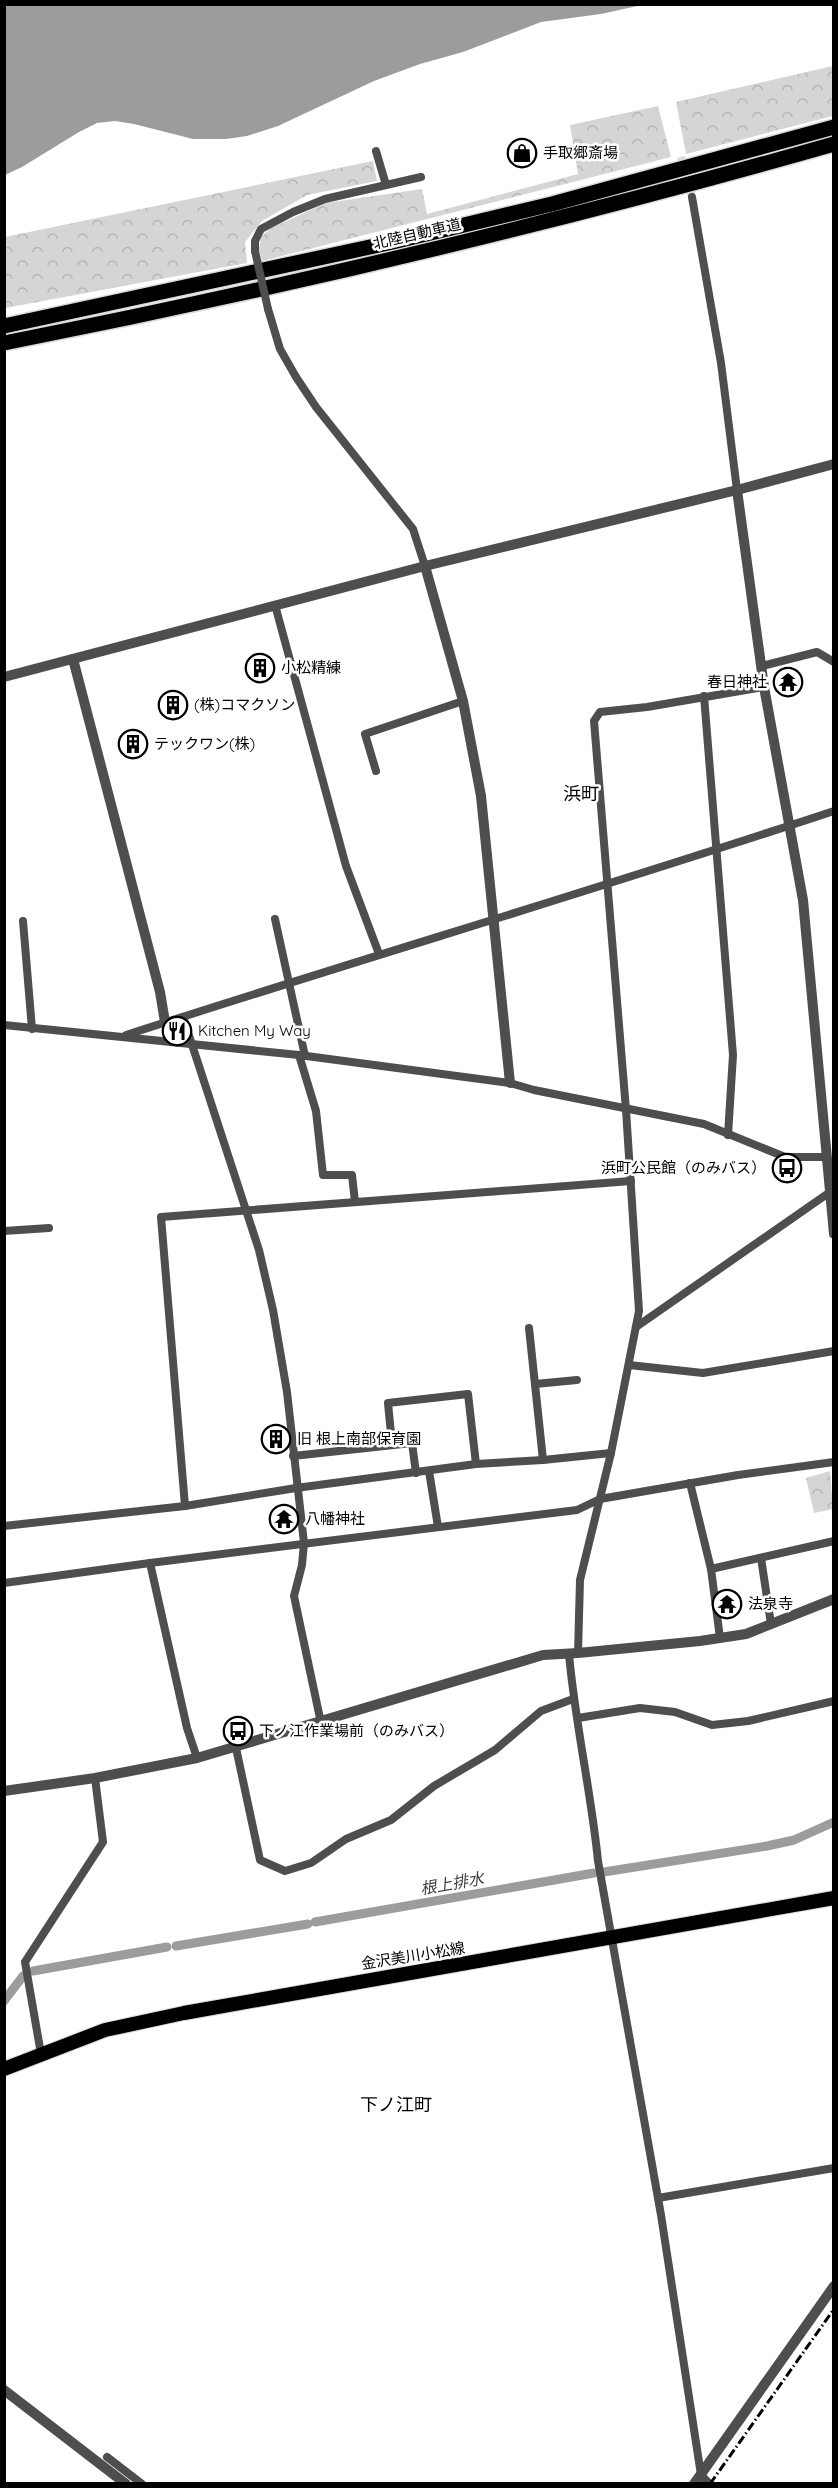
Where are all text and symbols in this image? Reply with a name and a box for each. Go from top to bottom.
shop icon: 手取郷斎場 [506,137,538,169]
place label: 手取郷斎場 [543,143,618,162]
street label: 北陸自動車道 [371,214,463,253]
building icon: 小松精練 [244,652,276,684]
place label: 小松精練 [281,658,341,677]
temple icon: 春日神社 [772,666,804,698]
place label: 春日神社 [707,672,767,691]
building icon: (株)コマクソン [157,689,189,721]
place label: (株)コマクソン [194,695,295,714]
building icon: テックワン(株) [117,728,149,760]
place label: テックワン(株) [154,734,255,753]
district label: 浜町 [563,782,599,805]
restaurant icon: Kitchen My Way [161,1015,193,1047]
place label: Kitchen My Way [198,1021,311,1040]
bus stop icon: 浜町公民館（のみバス） [771,1152,803,1184]
place label: 浜町公民館（のみバス） [601,1158,766,1177]
building icon: 旧 根上南部保育園 [260,1423,292,1455]
place label: 旧 根上南部保育園 [297,1429,421,1448]
temple icon: 八幡神社 [268,1503,300,1535]
place label: 八幡神社 [305,1509,365,1528]
temple icon: 法泉寺 [711,1588,743,1620]
place label: 法泉寺 [748,1594,793,1613]
bus stop icon: 下ノ江作業場前（のみバス） [222,1715,254,1747]
place label: 下ノ江作業場前（のみバス） [259,1721,454,1740]
water label: 根上排水 [419,1867,487,1898]
street label: 金沢美川小松線 [360,1938,466,1973]
district label: 下ノ江町 [360,2093,432,2116]

